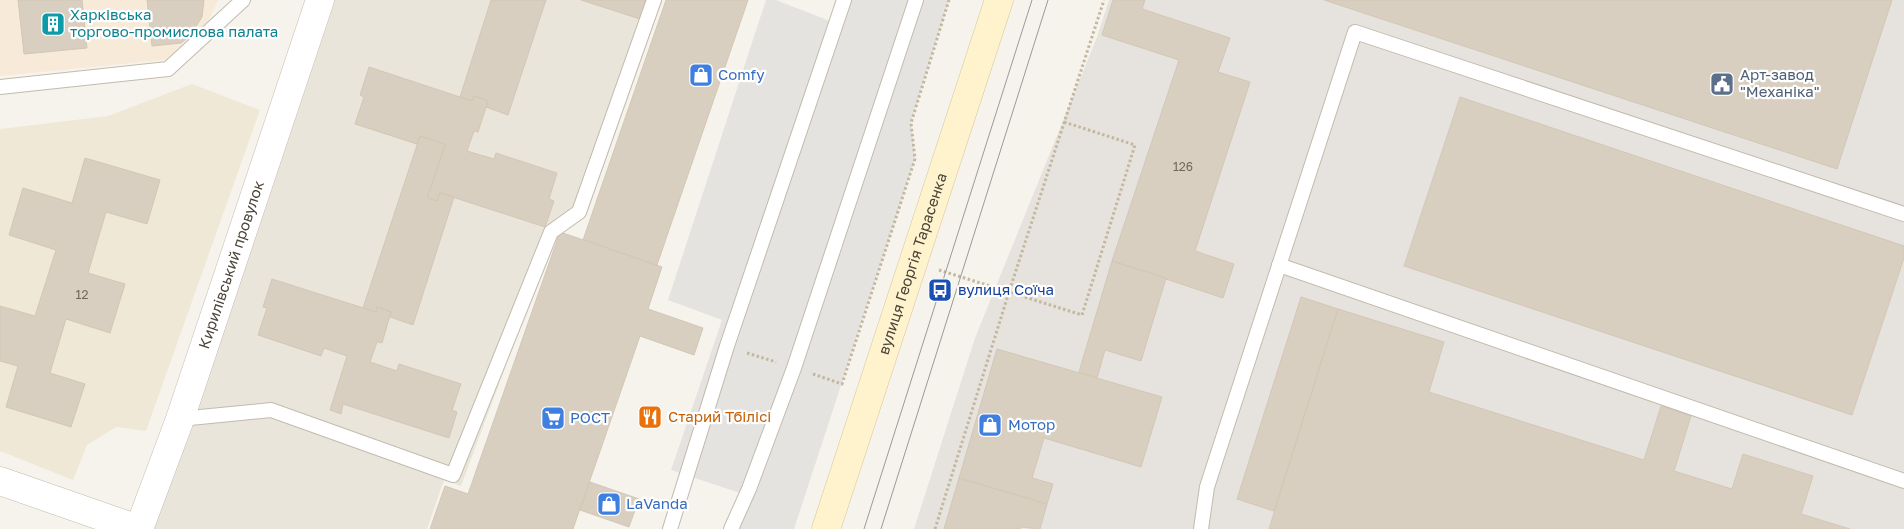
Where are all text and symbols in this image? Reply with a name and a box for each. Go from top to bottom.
place label: Харківська торгово-промислова палата [70,5,278,40]
building icon: Харківська торгово-промислова палата [40,11,66,37]
shop icon: Comfy [688,62,714,88]
place label: Comfy [718,65,765,83]
place label: Арт-завод "Механіка" [1740,65,1820,100]
public building icon: Арт-завод "Механіка" [1709,71,1735,97]
house number: 126 [1173,159,1193,174]
street label: вулиця Георгія Тарасенка [874,170,950,357]
street label: Кирилівський провулок [194,178,267,351]
bus stop icon: вулиця Соїча [927,277,953,303]
place label: вулиця Соїча [958,280,1054,298]
house number: 12 [76,287,88,302]
restaurant icon: Старий Тбілісі [637,404,663,430]
supermarket icon: РОСТ [540,405,566,431]
place label: Старий Тбілісі [668,407,771,425]
place label: РОСТ [570,408,610,426]
shop icon: Мотор [977,412,1003,438]
place label: Мотор [1008,415,1055,433]
shop icon: LaVanda [596,491,622,517]
place label: LaVanda [626,494,688,512]

